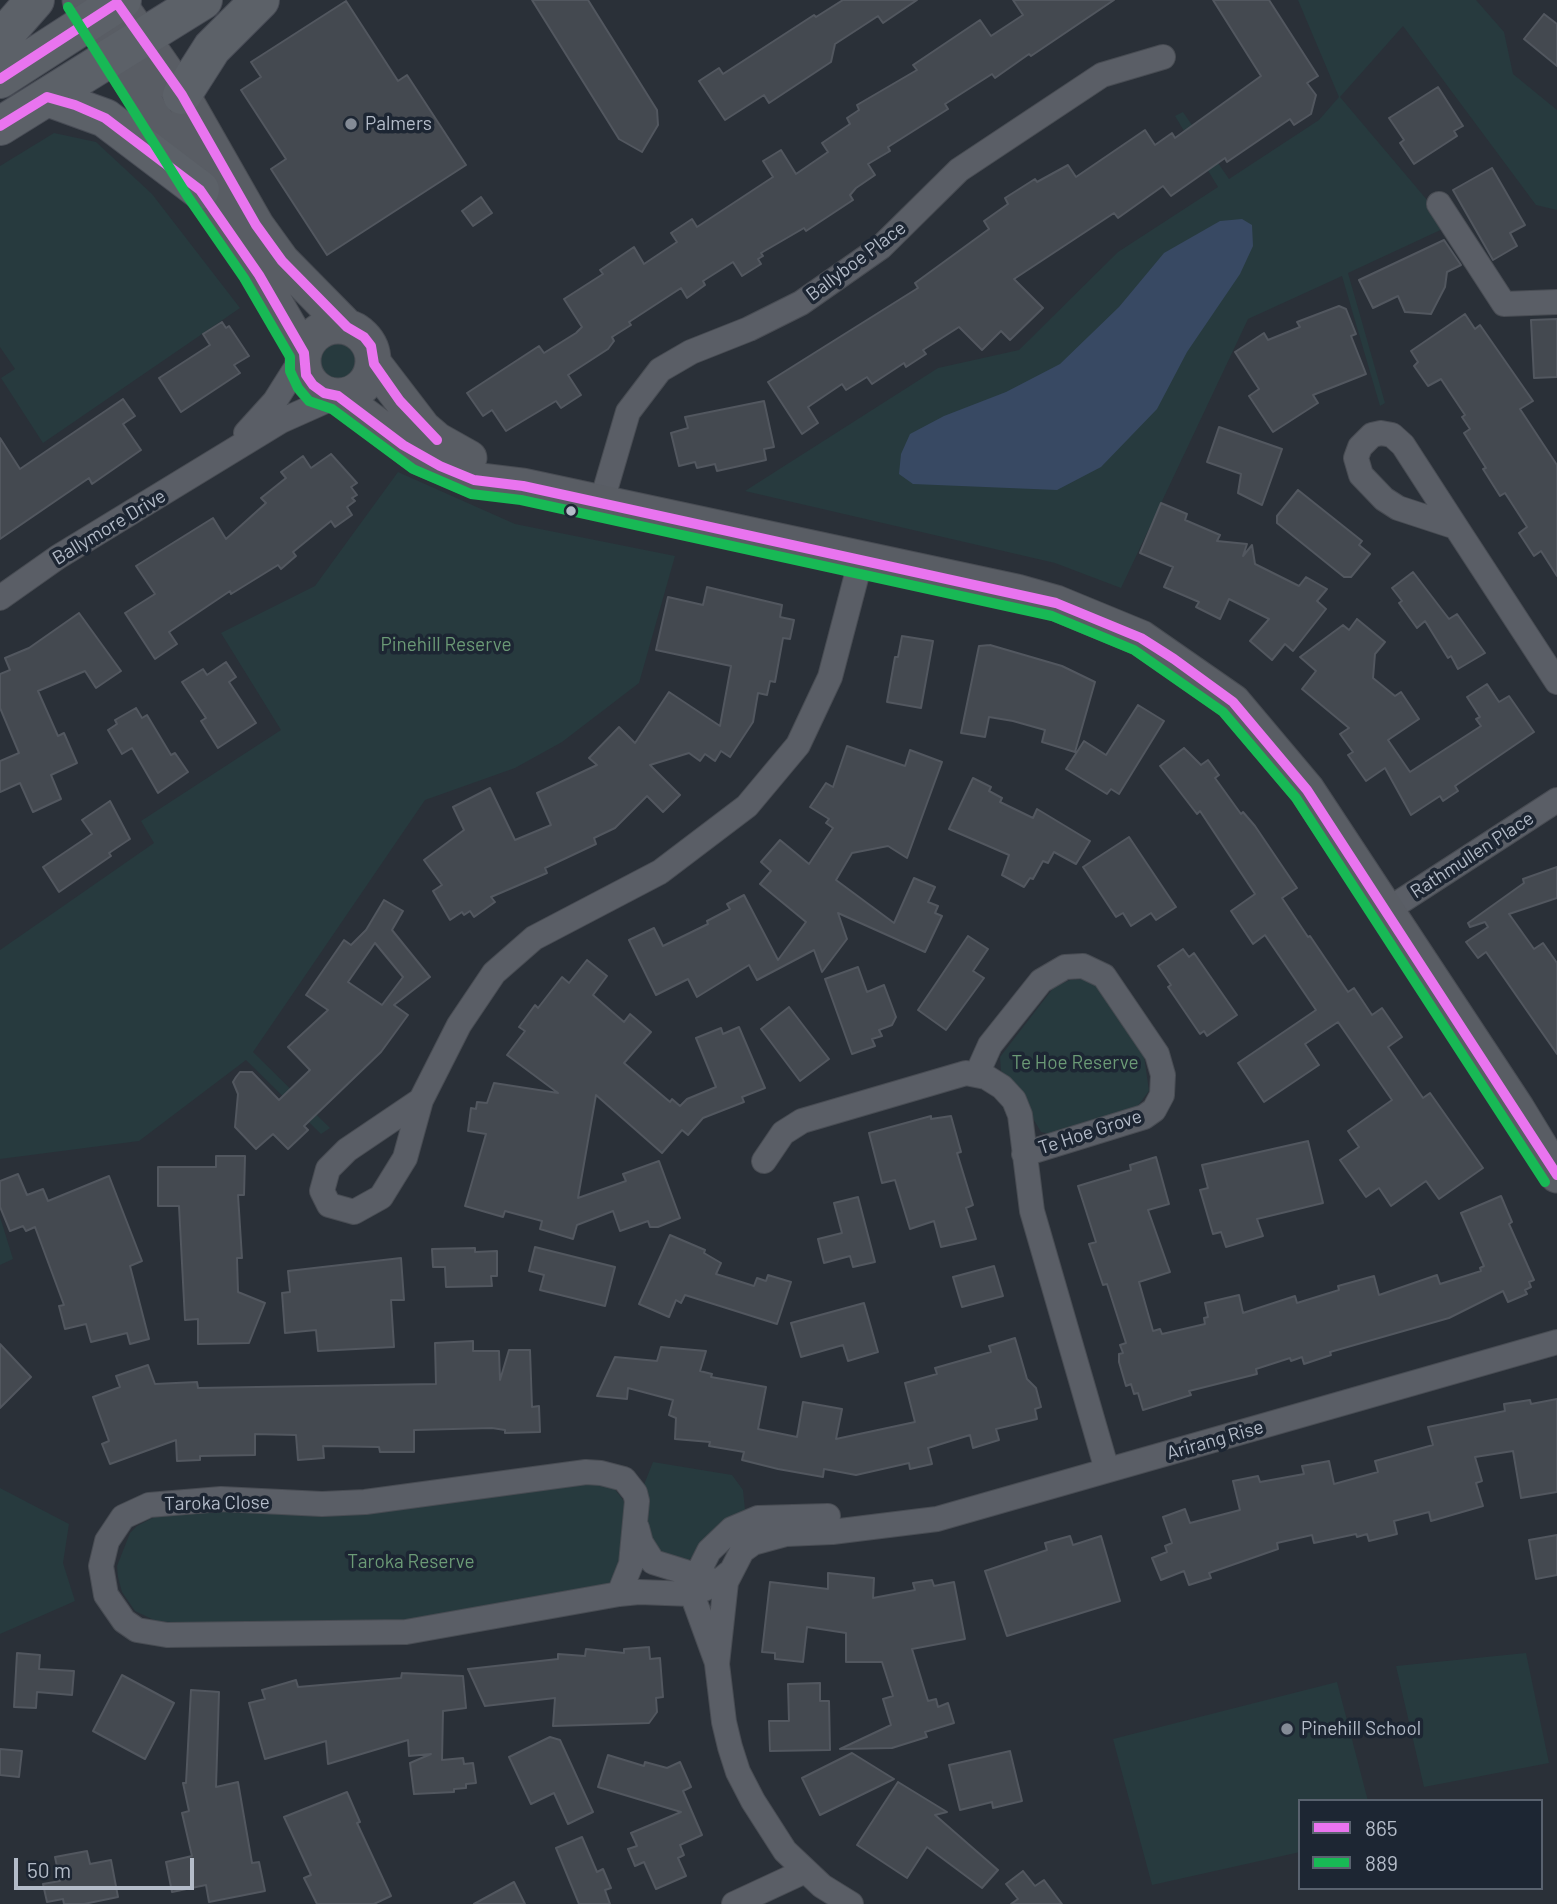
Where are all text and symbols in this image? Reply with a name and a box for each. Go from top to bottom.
place label: Palmers [365,113,432,135]
marker: Palmers [343,116,359,132]
street label: Ballyboe Place [802,216,910,306]
street label: Ballymore Drive [48,484,170,570]
unlabelled marker [564,504,578,518]
park label: Pinehill Reserve [380,634,512,656]
street label: Rathmullen Place [1406,807,1538,903]
park label: Te Hoe Reserve [1011,1052,1139,1074]
street label: Te Hoe Grove [1035,1105,1145,1159]
street label: Arirang Rise [1164,1415,1266,1465]
street label: Taroka Close [164,1491,270,1515]
park label: Taroka Reserve [347,1551,475,1573]
place label: Pinehill School [1301,1718,1421,1740]
marker: Pinehill School [1279,1721,1295,1737]
legend [1298,1799,1543,1890]
text: 865 [1365,1815,1398,1840]
scale bar [18,1844,198,1888]
text: 889 [1365,1850,1398,1875]
text: 50 m [27,1857,71,1882]

